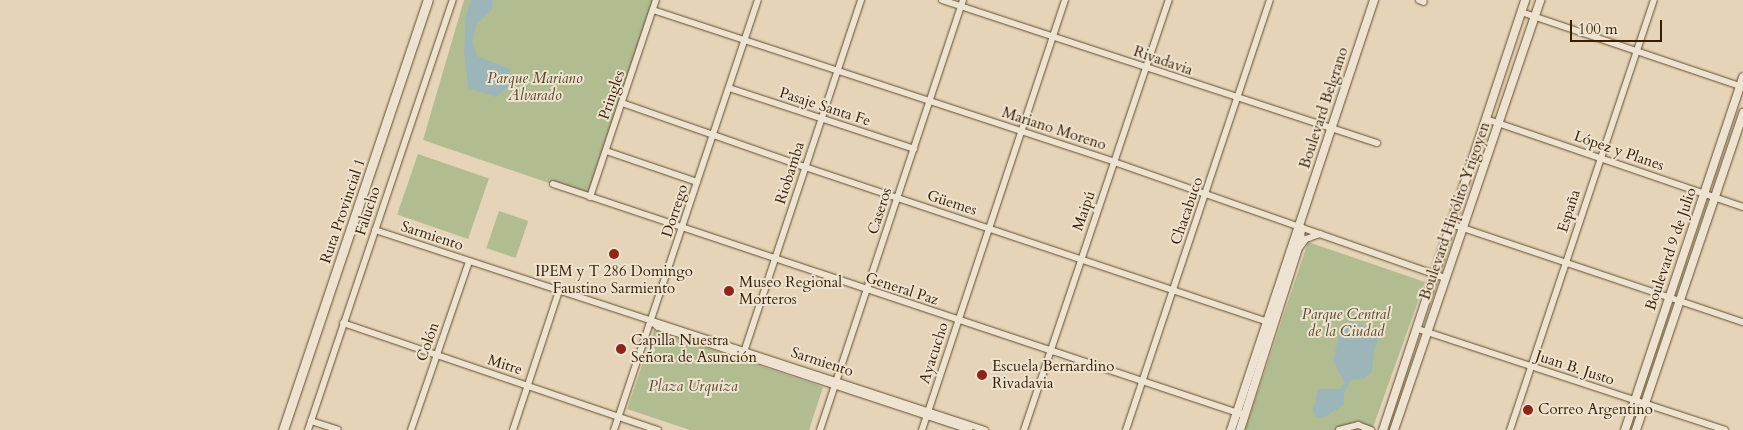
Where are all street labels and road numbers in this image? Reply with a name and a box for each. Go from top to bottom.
street label: Rivadavia [1131,42,1195,80]
street label: Boulevard Belgrano [1296,45,1352,171]
street label: Pringles [595,68,629,122]
street label: Pasaje Santa Fe [777,84,873,130]
street label: Mariano Moreno [1000,104,1108,154]
street label: Boulevard Hipólito Yrigoyen [1416,120,1494,302]
street label: López y Planes [1572,127,1666,175]
street label: Riobamba [771,140,809,206]
street label: Ruta Provincial 1 [317,156,369,266]
street label: Chacabuco [1167,175,1207,247]
street label: Dorrego [658,182,692,240]
street label: Falucho [352,184,384,238]
street label: Caseros [864,185,896,237]
street label: Boulevard 9 de Julio [1642,185,1700,313]
street label: Güemes [925,186,979,220]
street label: España [1554,187,1584,235]
street label: Maipú [1069,189,1099,233]
street label: Sarmiento [399,217,465,255]
street label: General Paz [863,269,941,309]
street label: Colón [413,320,443,364]
street label: Ayacucho [916,320,952,386]
street label: Sarmiento [789,343,855,381]
street label: Juan B. Justo [1533,347,1617,389]
street label: Mitre [485,351,525,379]

